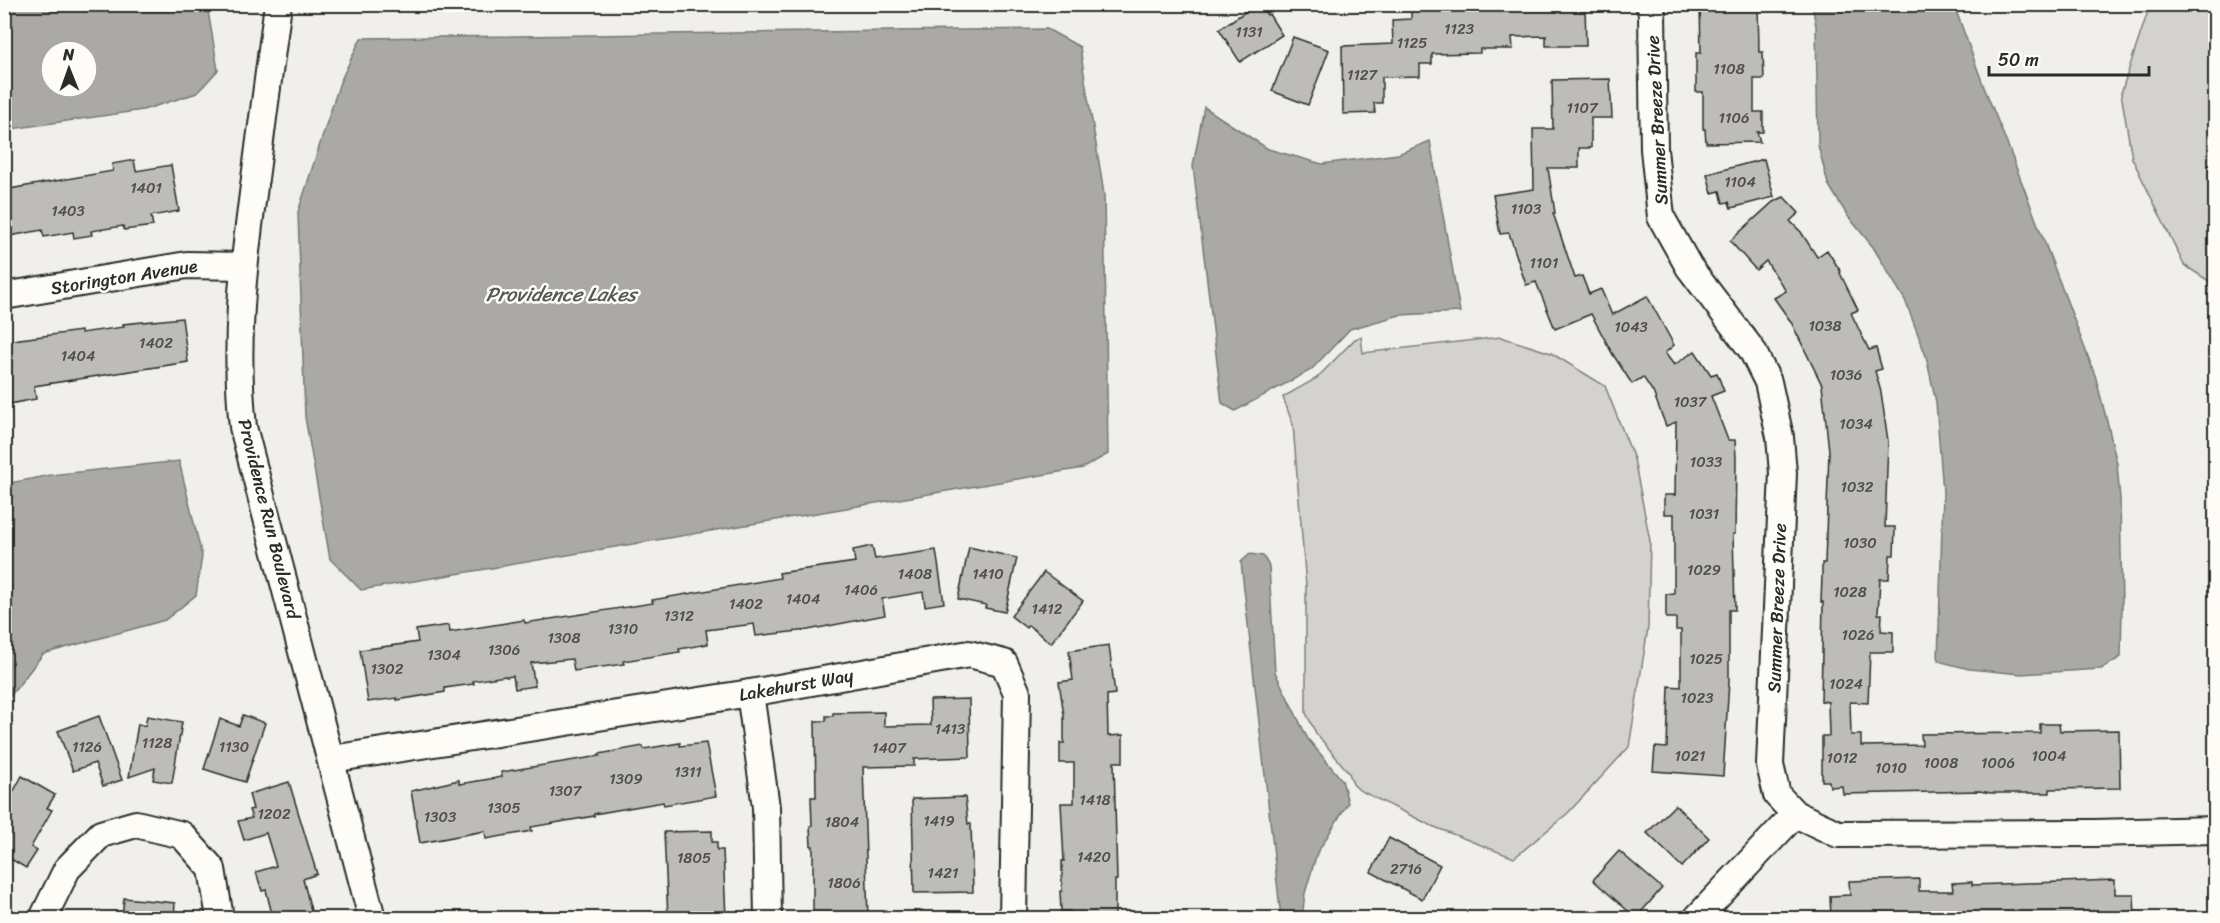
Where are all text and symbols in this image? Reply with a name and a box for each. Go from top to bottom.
house number: 1123 [1444,16,1474,42]
house number: 1131 [1235,19,1263,45]
house number: 1125 [1397,30,1427,56]
street label: Summer Breeze Drive [1637,34,1677,206]
north arrow [39,39,99,99]
scale bar [1989,39,2150,77]
text: N [62,40,75,69]
text: 50 m [1998,44,2039,76]
house number: 1108 [1713,56,1745,82]
house number: 1127 [1347,62,1378,88]
house number: 1107 [1567,95,1599,121]
house number: 1106 [1719,105,1749,131]
house number: 1104 [1724,169,1756,195]
house number: 1401 [130,175,162,201]
house number: 1103 [1511,196,1541,222]
house number: 1403 [51,198,85,224]
street label: Storington Avenue [48,250,200,304]
house number: 1101 [1530,250,1558,276]
water label: Providence Lakes [486,277,639,312]
house number: 1038 [1808,313,1842,339]
house number: 1043 [1614,314,1648,340]
house number: 1402 [139,330,173,356]
house number: 1404 [61,343,95,369]
house number: 1036 [1830,362,1862,388]
house number: 1037 [1674,389,1708,415]
house number: 1034 [1839,411,1873,437]
street label: Providence Run Boulevard [229,416,310,624]
house number: 1033 [1690,449,1722,475]
house number: 1032 [1841,474,1874,500]
house number: 1031 [1689,501,1719,527]
street label: Summer Breeze Drive [1758,523,1796,693]
house number: 1030 [1843,530,1877,556]
house number: 1029 [1687,557,1721,583]
house number: 1408 [898,561,932,587]
house number: 1410 [972,561,1004,587]
house number: 1406 [844,577,878,603]
house number: 1028 [1833,579,1867,605]
house number: 1404 [786,586,820,612]
house number: 1402 [729,591,763,617]
house number: 1412 [1032,596,1063,622]
house number: 1312 [664,603,694,629]
house number: 1310 [608,616,638,642]
house number: 1026 [1841,622,1875,648]
house number: 1308 [547,625,581,651]
house number: 1306 [488,637,520,663]
house number: 1304 [427,642,461,668]
house number: 1025 [1689,646,1723,672]
house number: 1302 [371,656,404,682]
street label: Lakehurst Way [736,659,856,711]
house number: 1024 [1829,671,1863,697]
house number: 1023 [1681,685,1713,711]
house number: 1413 [935,716,965,742]
house number: 1128 [142,730,172,756]
house number: 1126 [72,734,102,760]
house number: 1130 [219,734,249,760]
house number: 1407 [872,735,907,761]
house number: 1021 [1674,743,1706,769]
house number: 1004 [2032,743,2066,769]
house number: 1012 [1826,745,1858,771]
house number: 1008 [1924,750,1958,776]
house number: 1006 [1981,750,2015,776]
house number: 1010 [1875,755,1907,781]
house number: 1311 [674,759,702,785]
house number: 1309 [609,766,643,792]
house number: 1307 [549,778,583,804]
house number: 1418 [1079,787,1111,813]
house number: 1305 [487,795,521,821]
house number: 1202 [257,801,291,827]
house number: 1303 [424,804,456,830]
house number: 1419 [923,808,955,834]
house number: 1804 [825,809,859,835]
house number: 1420 [1077,844,1111,870]
house number: 1805 [677,845,711,871]
house number: 2716 [1390,856,1422,882]
house number: 1421 [928,860,958,886]
house number: 1806 [827,870,861,896]

